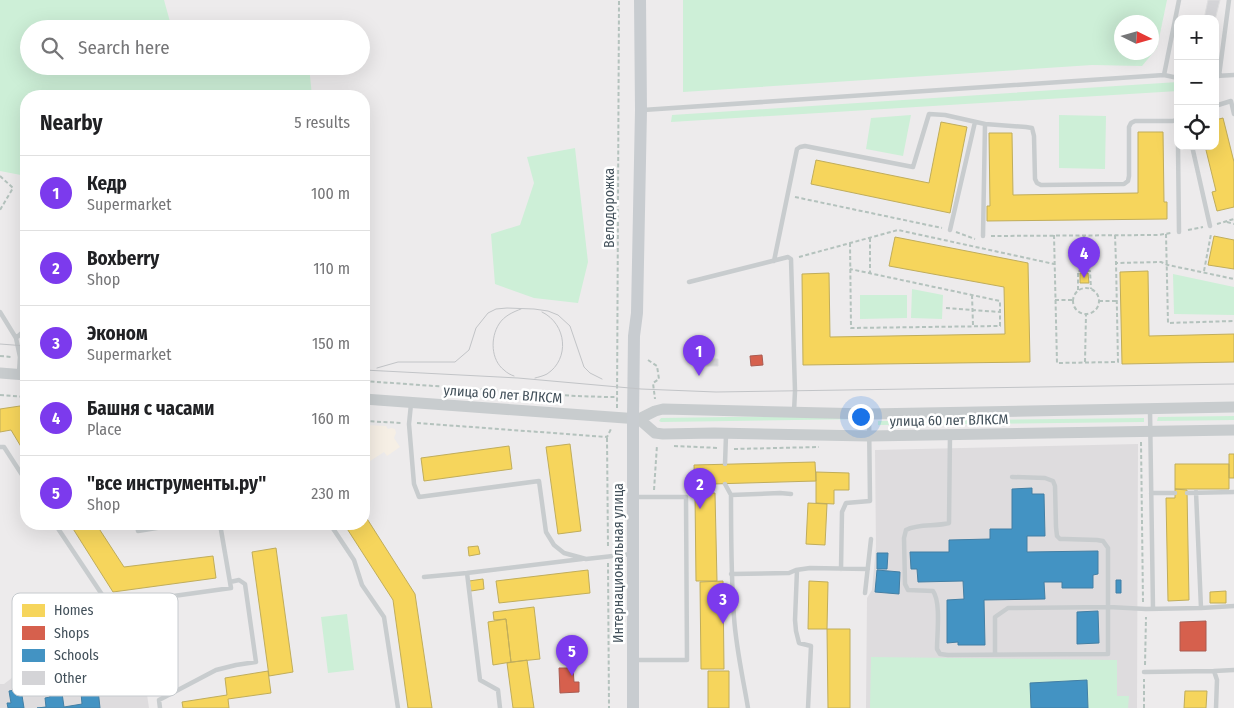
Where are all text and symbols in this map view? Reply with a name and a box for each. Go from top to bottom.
north arrow [1114,15,1159,60]
map controls [1174,15,1219,150]
button: + [1174,15,1219,60]
search box [20,20,370,75]
icon: search [38,34,66,62]
text: Search here [78,36,170,59]
button: − [1174,60,1219,105]
button: locate [1174,105,1219,150]
text: Nearby [40,110,102,136]
text: 5 results [294,113,350,132]
street label: Велодорожка [601,168,618,248]
text: Кедр [87,172,127,195]
text: 1 [53,184,59,203]
text: 100 m [311,184,350,203]
text: Supermarket [87,195,171,214]
pin: 4 [1068,237,1100,278]
text: Boxberry [87,247,159,270]
text: 2 [52,259,60,278]
text: 110 m [313,259,350,278]
text: Shop [87,270,120,289]
text: Эконом [87,322,148,345]
text: 3 [52,334,60,353]
text: 150 m [312,334,350,353]
pin: 1 [683,335,715,376]
text: Supermarket [87,345,171,364]
street label: улица 60 лет ВЛКСМ [443,382,563,407]
text: Башня с часами [87,397,214,420]
your location [848,404,874,430]
text: 4 [52,409,60,428]
text: 160 m [311,409,350,428]
street label: улица 60 лет ВЛКСМ [889,411,1009,430]
text: Place [87,420,122,439]
pin: 2 [684,468,716,509]
text: "все инструменты.ру" [87,472,266,495]
street label: Интернациональная улица [610,483,627,643]
text: 5 [52,484,60,503]
text: 230 m [311,484,350,503]
text: Shop [87,495,120,514]
pin: 3 [707,583,739,624]
legend [12,593,178,696]
text: Homes [54,602,94,619]
text: Shops [54,625,89,642]
pin: 5 [556,635,588,676]
text: Schools [54,647,99,664]
text: Other [54,670,87,687]

